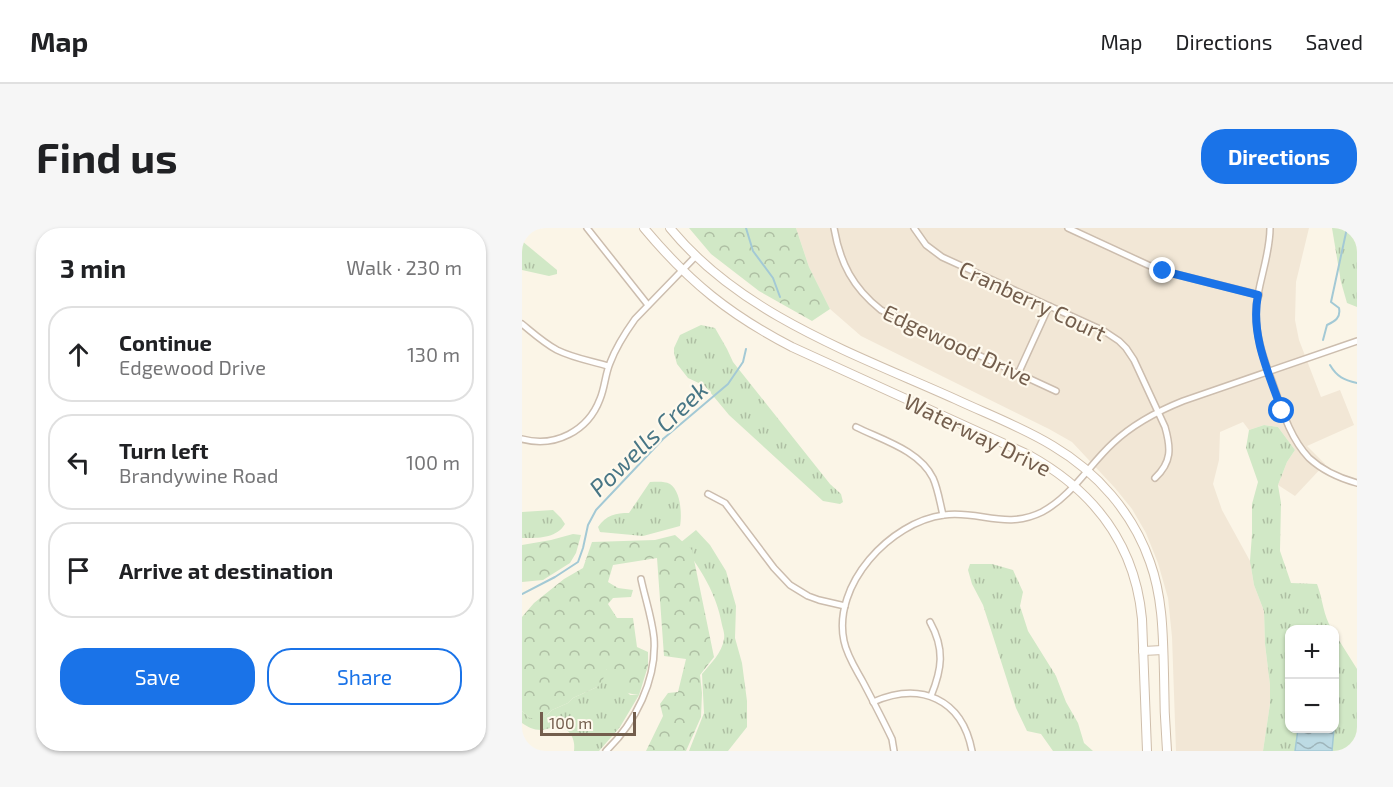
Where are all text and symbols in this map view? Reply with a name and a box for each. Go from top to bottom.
text: Map [30,24,88,58]
text: Map [1100,29,1143,54]
text: Directions [1176,29,1272,54]
text: Saved [1305,29,1363,54]
button: Directions [1201,129,1357,184]
text: Find us [36,131,178,181]
text: 3 min [60,252,126,283]
text: Walk · 230 m [346,255,462,279]
street label: Cranberry Court [955,255,1111,345]
route end [1149,257,1175,283]
street label: Edgewood Drive [879,298,1037,390]
text: Continue [119,329,212,355]
icon: ahead [62,338,95,371]
text: 130 m [407,342,460,366]
text: Edgewood Drive [119,355,266,379]
water label: Powells Creek [583,374,713,502]
street label: Waterway Drive [900,387,1056,481]
route start [1268,397,1294,423]
text: Turn left [119,437,208,463]
icon: left [62,446,95,479]
text: 100 m [406,450,460,474]
text: Brandywine Road [119,463,278,487]
icon: arrive [62,554,95,587]
text: Arrive at destination [119,557,333,583]
map controls [1285,625,1339,733]
button: + [1285,625,1339,679]
button: Save [60,648,255,705]
button: Share [267,648,462,705]
button: − [1285,679,1339,733]
scale bar [540,709,636,736]
text: 100 m [549,713,592,732]

